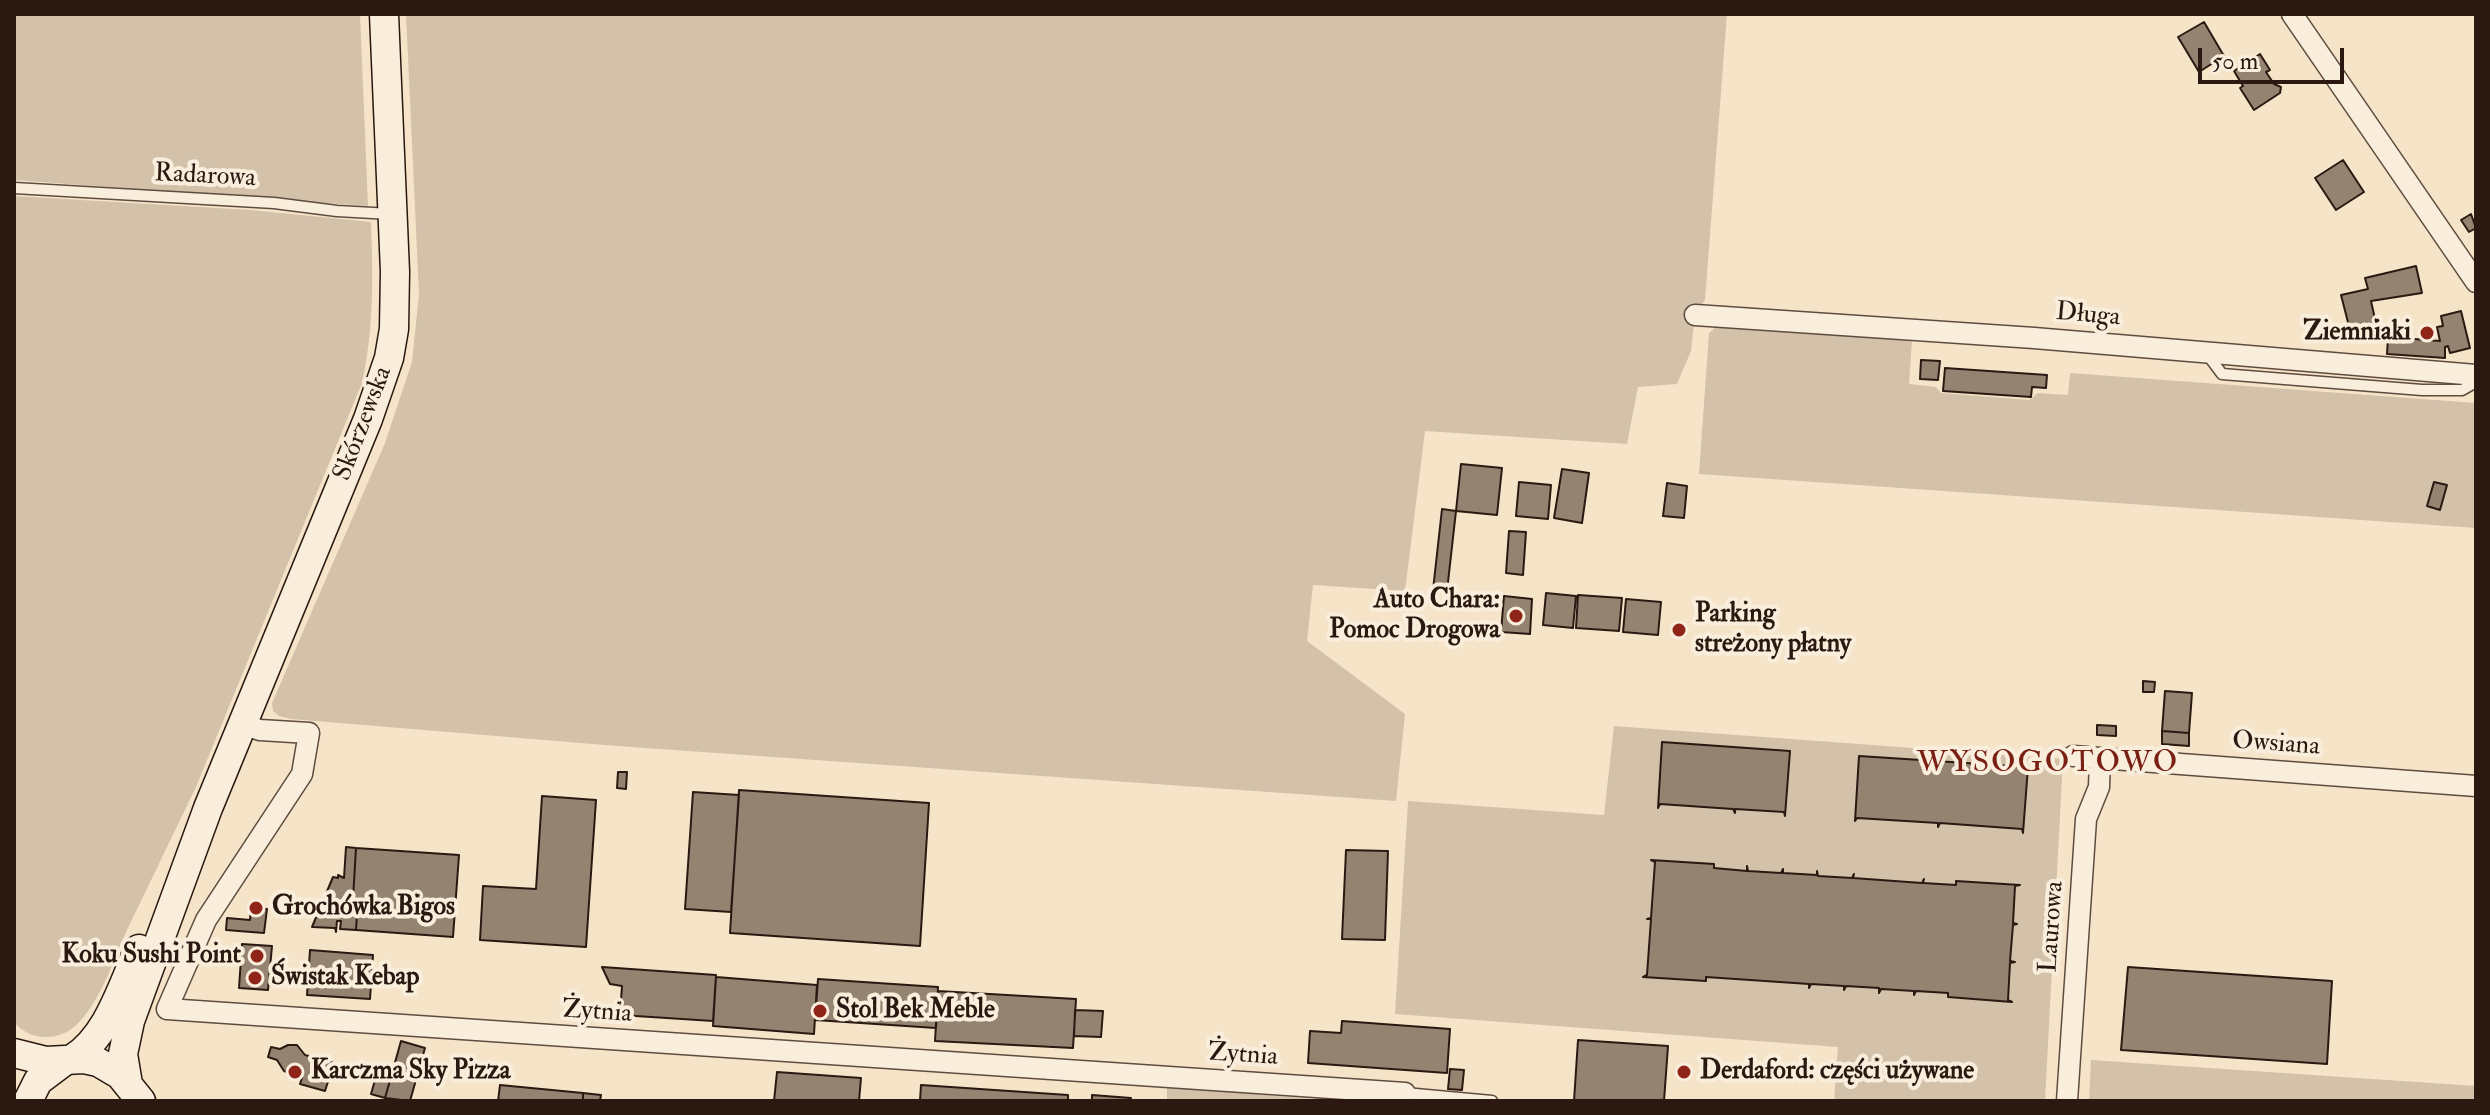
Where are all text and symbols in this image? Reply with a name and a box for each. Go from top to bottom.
scale bar [2202,32,2348,82]
text: 50 m [2212,46,2258,77]
street label: Radarowa [154,159,256,195]
street label: Długa [2054,298,2122,334]
place label: Ziemniaki [2303,317,2411,349]
marker: Ziemniaki [2418,324,2436,342]
street label: Skórzewska [328,362,400,486]
place label: Auto Chara: Pomoc Drogowa [1329,585,1500,646]
place label: Parking streżony płatny [1695,599,1851,660]
marker: Auto Chara: Pomoc Drogowa [1507,607,1525,625]
marker: Parking streżony płatny [1670,621,1688,639]
street label: Owsiana [2231,726,2321,764]
district label: WYSOGOTOWO [1917,747,2179,783]
street label: Laurowa [2034,880,2072,974]
place label: Grochówka Bigos [272,892,455,924]
marker: Grochówka Bigos [247,899,265,917]
place label: Koku Sushi Point [62,940,241,972]
marker: Koku Sushi Point [248,947,266,965]
place label: Świstak Kebap [271,962,419,994]
marker: Świstak Kebap [246,969,264,987]
street label: Żytnia [561,995,633,1031]
place label: Stol Bek Meble [836,995,995,1027]
marker: Stol Bek Meble [811,1002,829,1020]
street label: Żytnia [1207,1038,1279,1074]
place label: Karczma Sky Pizza [311,1056,511,1088]
place label: Derdaford: części używane [1700,1056,1974,1088]
marker: Karczma Sky Pizza [286,1063,304,1081]
marker: Derdaford: części używane [1675,1063,1693,1081]

